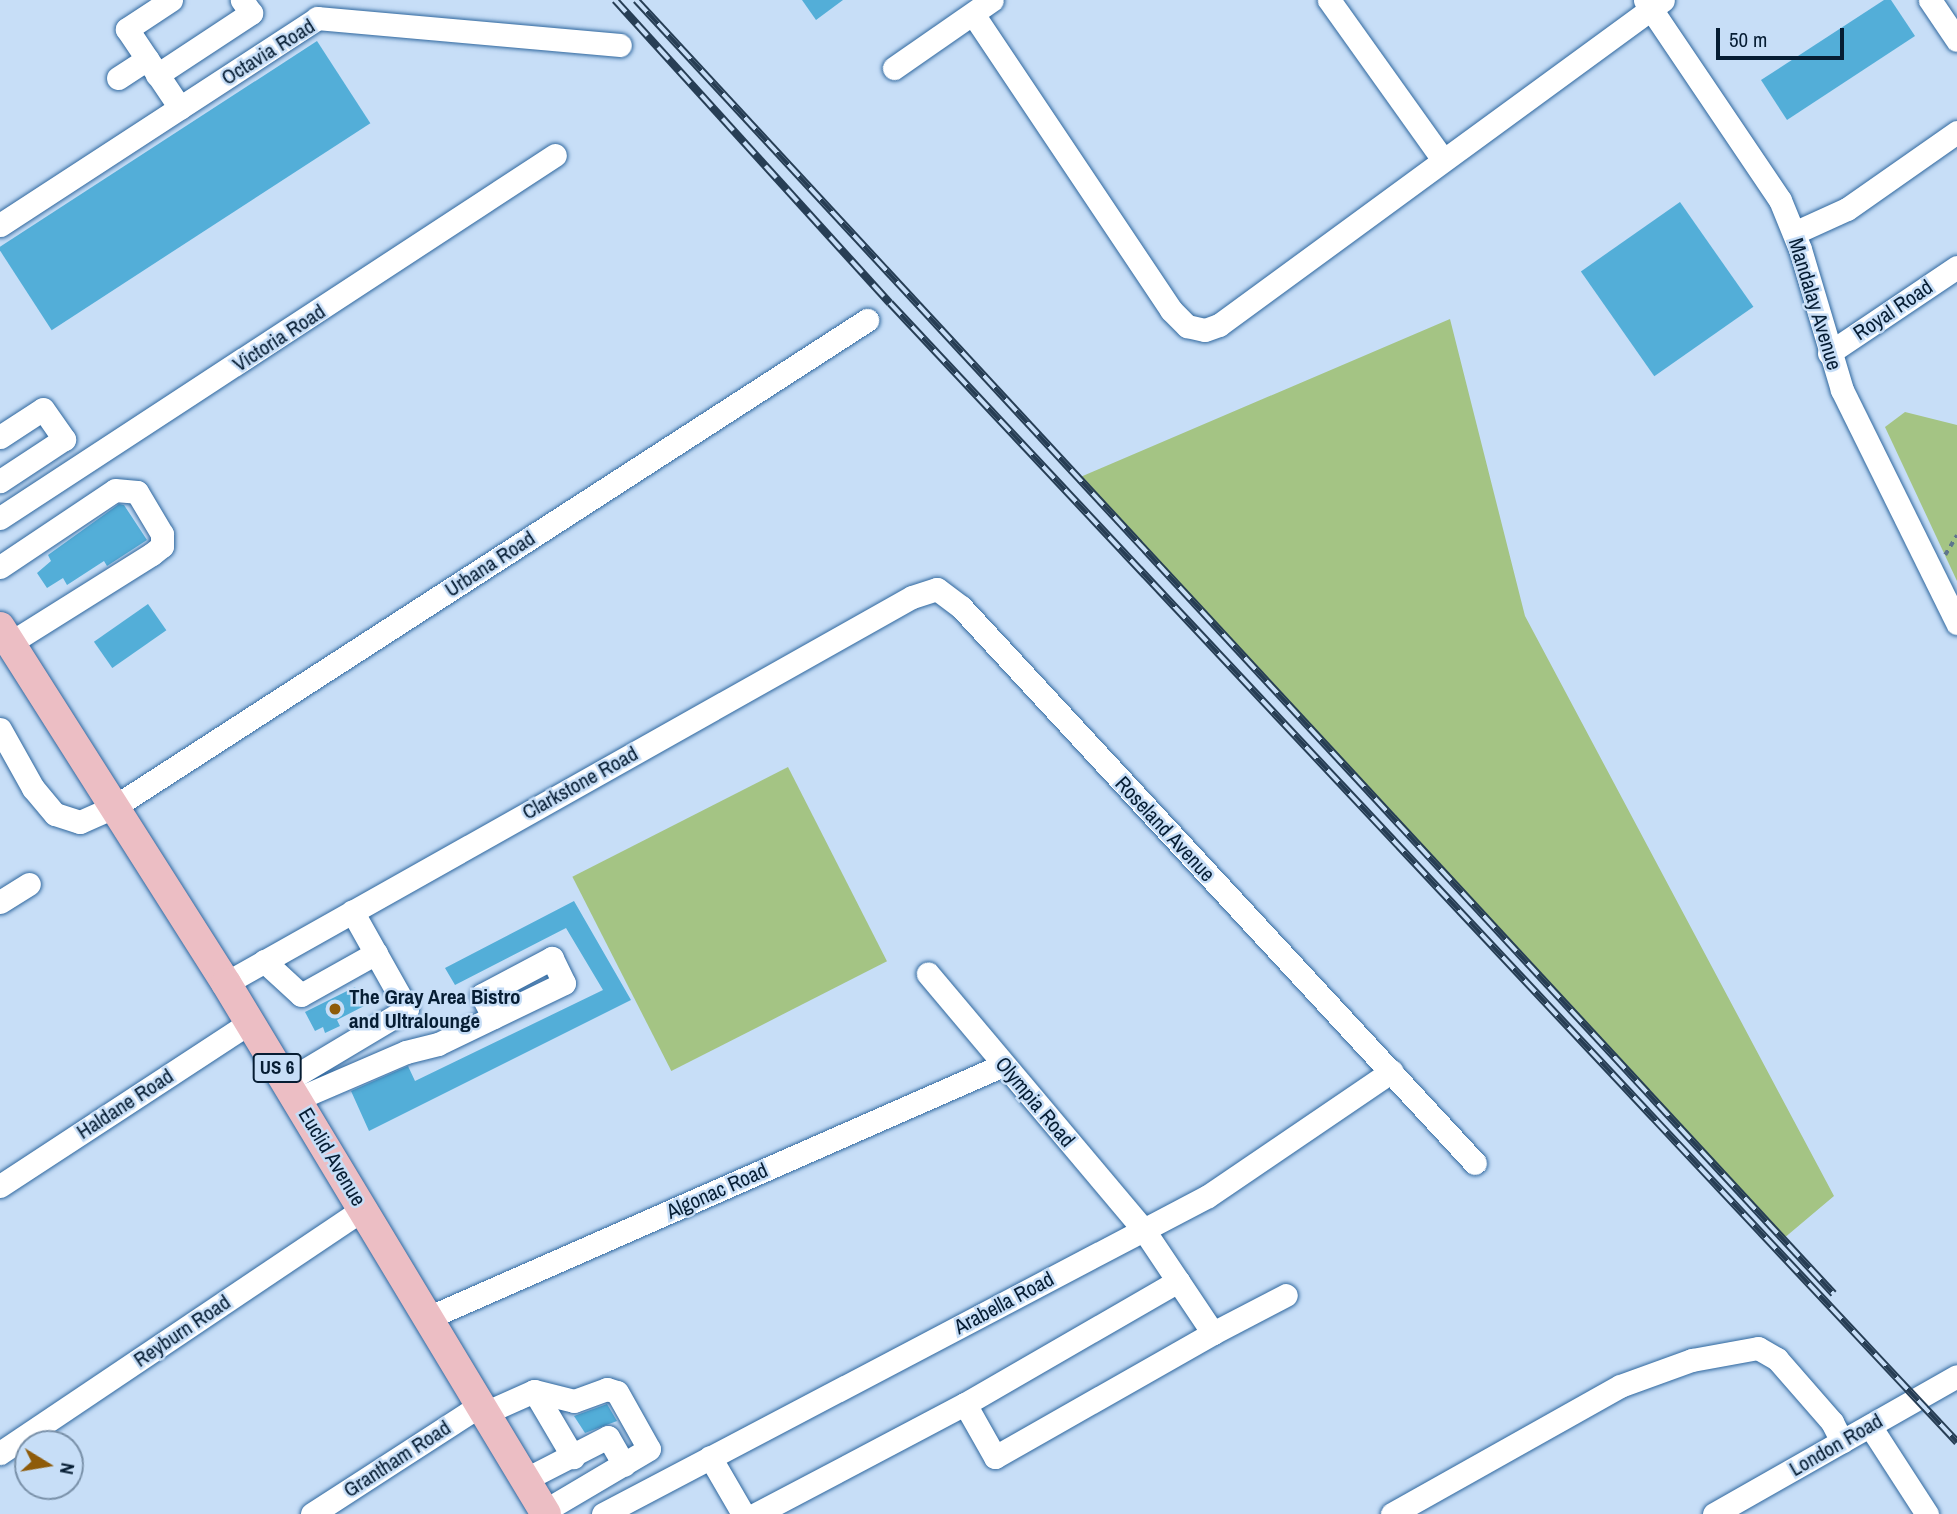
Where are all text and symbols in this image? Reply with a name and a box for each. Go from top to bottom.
street label: Octavia Road [217,13,319,91]
scale bar [1719,14,1847,58]
text: 50 m [1729,25,1767,54]
street label: Mandalay Avenue [1783,235,1847,373]
street label: Royal Road [1849,274,1937,346]
street label: Victoria Road [228,299,330,377]
street label: Urbana Road [440,526,540,602]
street label: Clarkstone Road [518,741,642,825]
street label: Roseland Avenue [1110,771,1220,887]
place label: The Gray Area Bistro and Ultralounge [349,984,521,1034]
marker: The Gray Area Bistro and Ultralounge [327,1001,343,1017]
road number: US 6 [252,1052,302,1084]
street label: Olympia Road [990,1052,1080,1152]
street label: Haldane Road [72,1063,178,1145]
street label: Euclid Avenue [293,1103,371,1211]
street label: Algonac Road [662,1157,772,1225]
street label: Arabella Road [950,1266,1058,1340]
street label: Reyburn Road [129,1290,235,1372]
street label: London Road [1785,1408,1887,1482]
street label: Grantham Road [339,1415,455,1503]
north arrow [14,1430,84,1500]
text: N [54,1461,81,1477]

